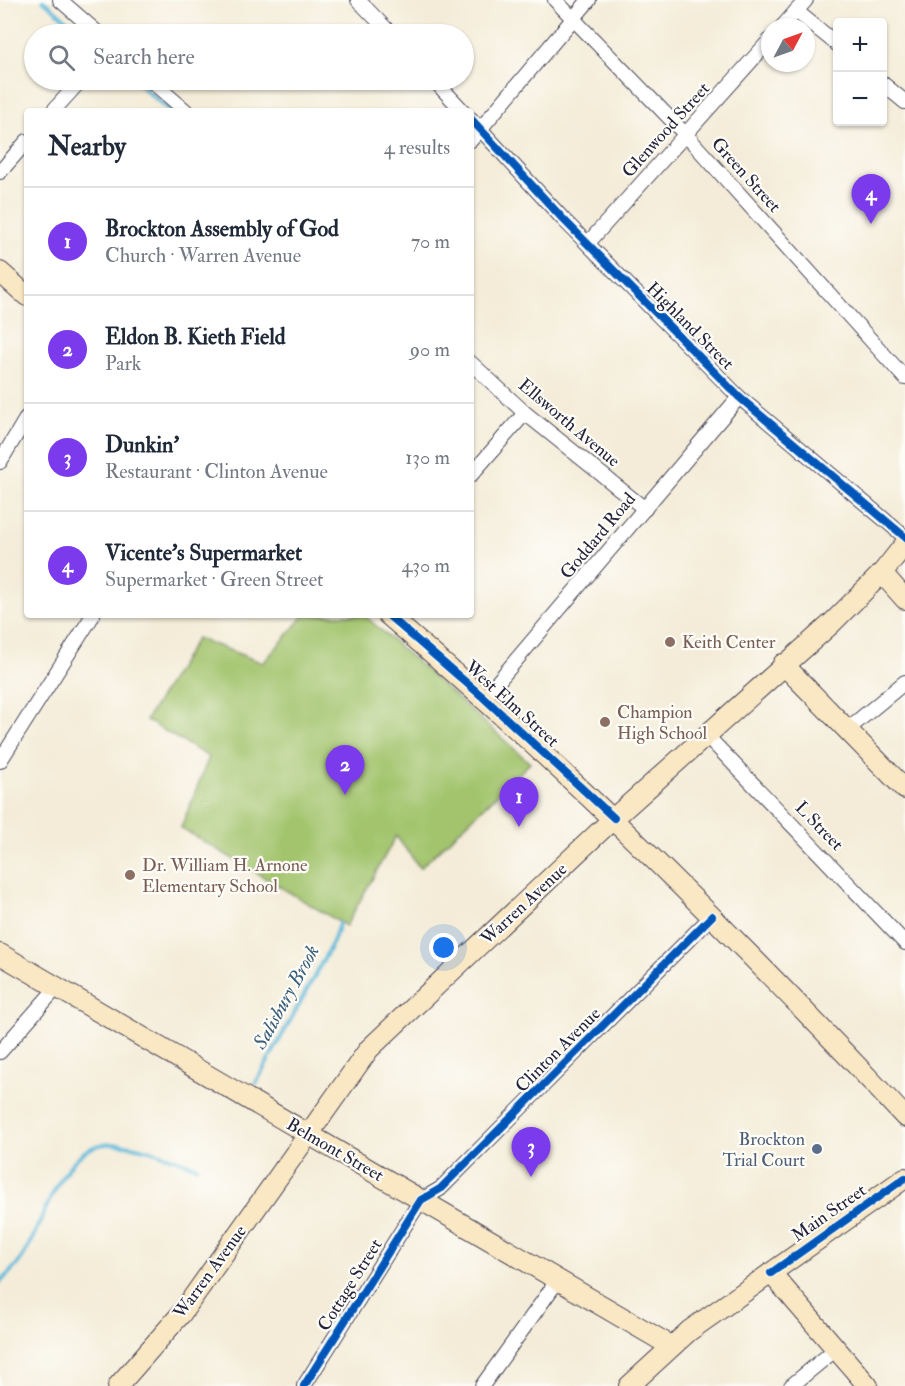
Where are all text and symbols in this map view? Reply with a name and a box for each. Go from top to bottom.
north arrow [761,18,815,72]
map controls [833,18,887,126]
button: + [833,18,887,72]
search box [24,24,474,90]
icon: search [45,41,78,74]
text: Search here [93,43,195,71]
button: − [833,72,887,126]
street label: Glenwood Street [617,77,715,183]
text: Nearby [48,131,126,163]
street label: Green Street [706,133,786,217]
text: 4 results [384,135,450,160]
pin: 4 [852,174,890,224]
text: Brockton Assembly of God [105,215,339,243]
text: 1 [64,229,71,254]
text: 70 m [411,229,450,254]
text: Church · Warren Avenue [105,243,301,268]
street label: Highland Street [641,277,739,375]
text: Eldon B. Kieth Field [105,323,286,351]
text: 2 [62,337,73,362]
text: 90 m [410,337,450,362]
text: Park [105,351,141,376]
street label: Ellsworth Avenue [513,374,625,473]
text: Dunkin' [105,431,179,459]
text: 3 [64,445,71,470]
text: 130 m [405,445,450,470]
text: Restaurant · Clinton Avenue [105,459,328,484]
street label: Goddard Road [555,488,641,584]
text: Vicente's Supermarket [105,539,302,567]
text: 4 [62,553,73,578]
text: 430 m [402,553,450,578]
text: Supermarket · Green Street [105,567,324,592]
place label: Keith Center [682,631,776,654]
marker: Keith Center [663,635,677,649]
street label: West Elm Street [459,655,564,752]
place label: Champion High School [617,701,708,745]
marker: Champion High School [598,715,612,729]
pin: 2 [326,746,364,795]
pin: 1 [500,778,538,827]
street label: L Street [790,796,848,856]
place label: Dr. William H. Arnone Elementary School [142,854,308,898]
street label: Warren Avenue [475,858,572,951]
marker: Dr. William H. Arnone Elementary School [123,868,137,882]
your location [429,933,458,962]
water label: Salisbury Brook [247,941,325,1054]
street label: Clinton Avenue [510,1002,606,1098]
street label: Belmont Street [282,1113,388,1187]
pin: 3 [512,1128,550,1177]
place label: Brockton Trial Court [723,1128,805,1172]
marker: Brockton Trial Court [810,1142,824,1156]
street label: Main Street [787,1179,871,1247]
street label: Warren Avenue [168,1220,252,1324]
street label: Cottage Street [313,1234,388,1335]

